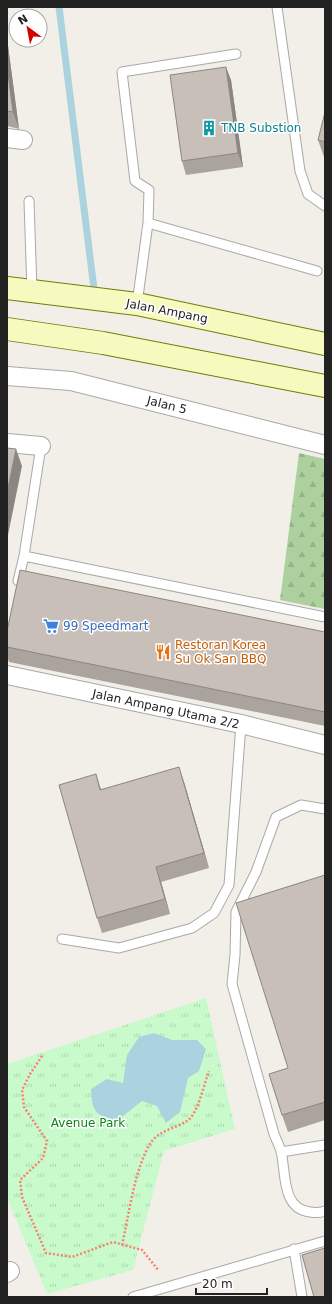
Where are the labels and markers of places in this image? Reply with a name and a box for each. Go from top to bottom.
building icon: TNB Substion [200,119,218,137]
place label: TNB Substion [220,121,301,135]
supermarket icon: 99 Speedmart [42,617,60,635]
place label: 99 Speedmart [63,619,149,633]
place label: Restoran Korea Su Ok San BBQ [175,638,267,666]
restaurant icon: Restoran Korea Su Ok San BBQ [154,643,172,661]

